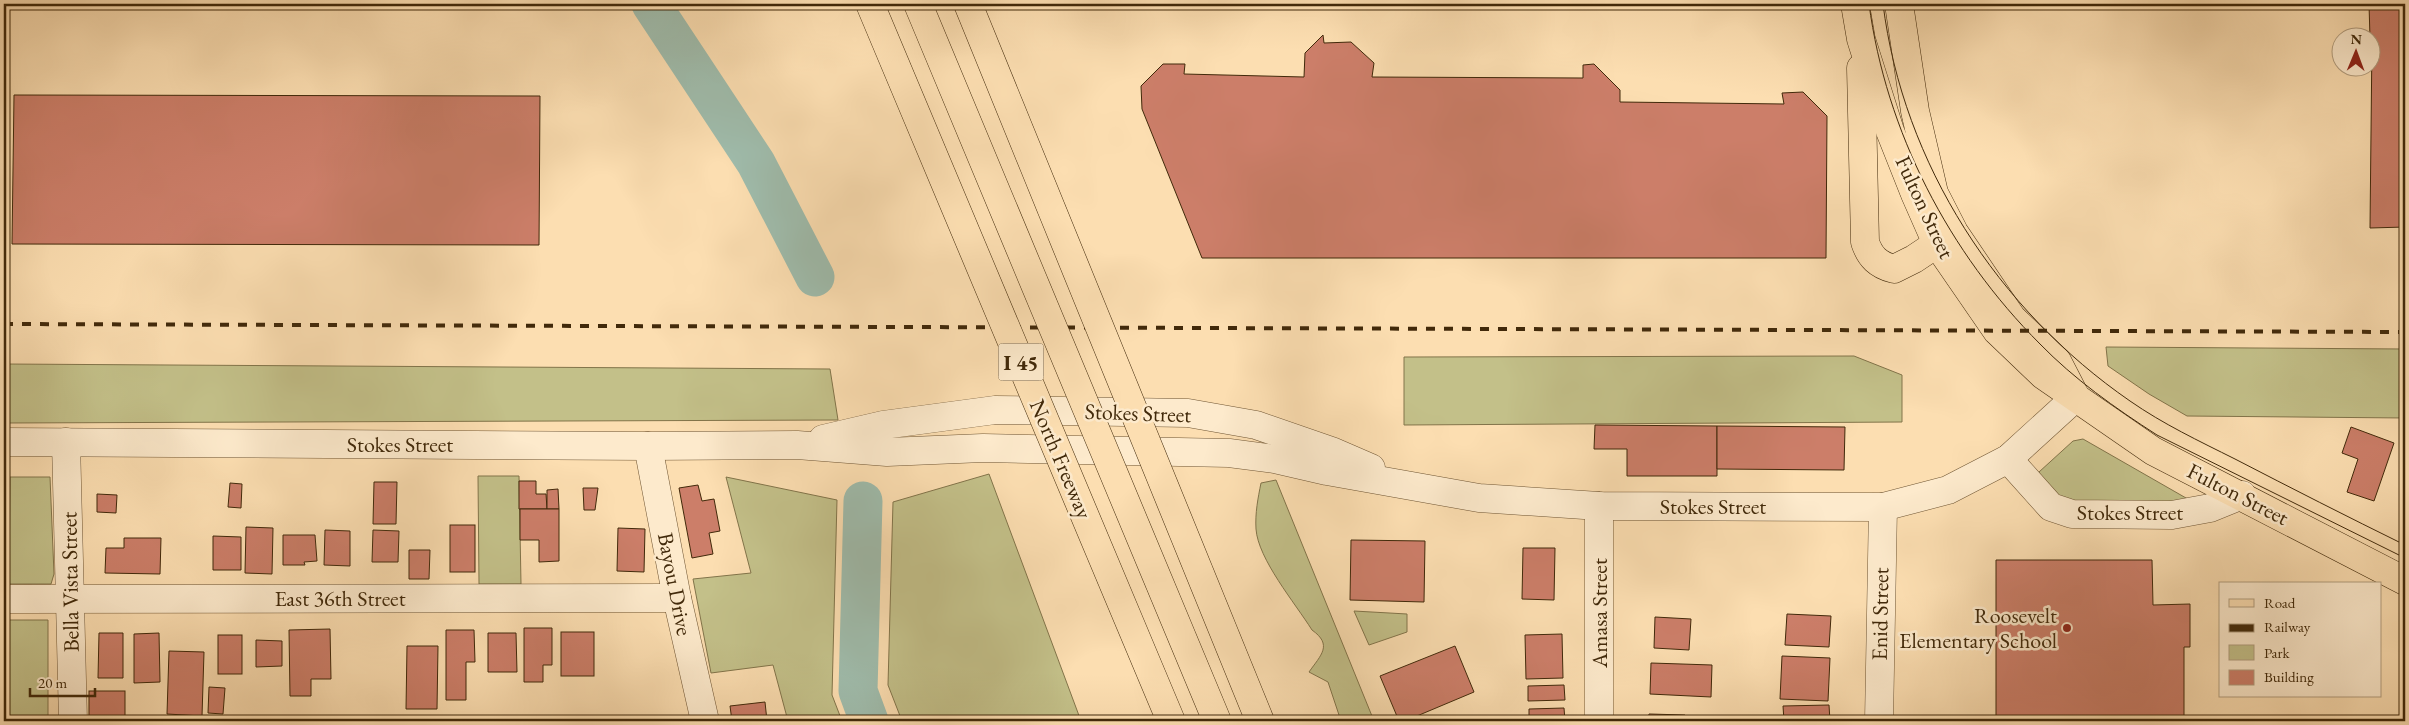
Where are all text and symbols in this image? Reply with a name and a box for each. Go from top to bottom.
north arrow [2332,28,2382,78]
text: N [2350,30,2363,48]
street label: Fulton Street [1889,151,1961,263]
road number: I 45 [998,344,1044,381]
street label: North Freeway [1023,395,1099,523]
street label: Stokes Street [1084,397,1192,429]
street label: Stokes Street [347,430,453,459]
street label: Fulton Street [2182,456,2294,532]
street label: Stokes Street [1660,492,1766,521]
street label: Stokes Street [2077,498,2183,527]
street label: Bella Vista Street [54,511,86,652]
street label: Bayou Drive [651,530,699,638]
street label: Amasa Street [1585,558,1614,669]
street label: Enid Street [1865,567,1895,661]
legend [2219,582,2382,698]
street label: East 36th Street [274,584,406,613]
text: Road [2264,593,2296,612]
place label: Roosevelt Elementary School [1899,601,2057,655]
text: Railway [2264,617,2311,636]
marker: Roosevelt Elementary School [2061,622,2073,634]
text: Park [2264,643,2291,662]
scale bar [30,665,95,697]
text: Building [2264,667,2314,686]
text: 20 m [38,673,67,692]

